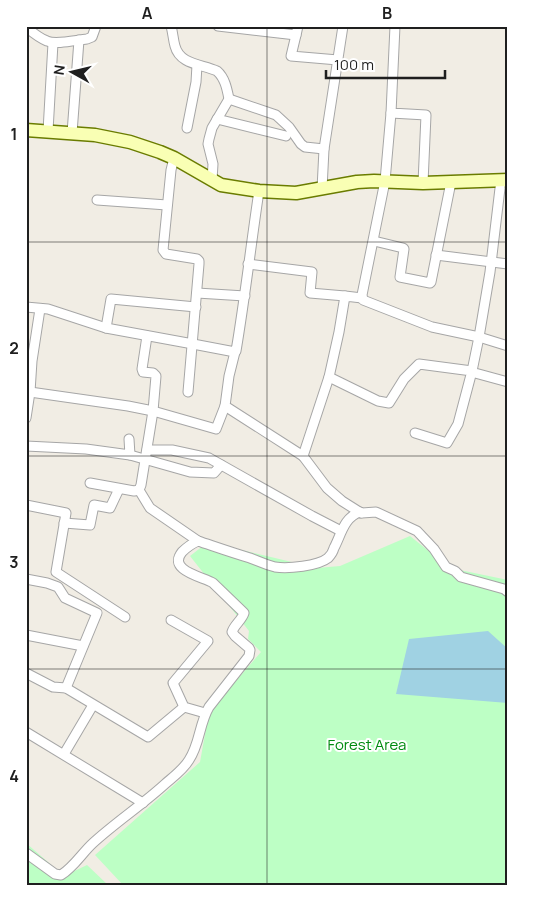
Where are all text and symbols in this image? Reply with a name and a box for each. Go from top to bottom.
text: A [142,2,153,24]
text: B [382,2,392,24]
north arrow [48,48,98,98]
scale bar [326,48,445,80]
text: 100 m [334,54,374,75]
text: N [49,64,69,76]
text: 1 [10,123,18,145]
text: 2 [9,337,19,359]
text: 3 [9,551,19,573]
park label: Forest Area [328,734,406,755]
text: 4 [9,765,19,787]

